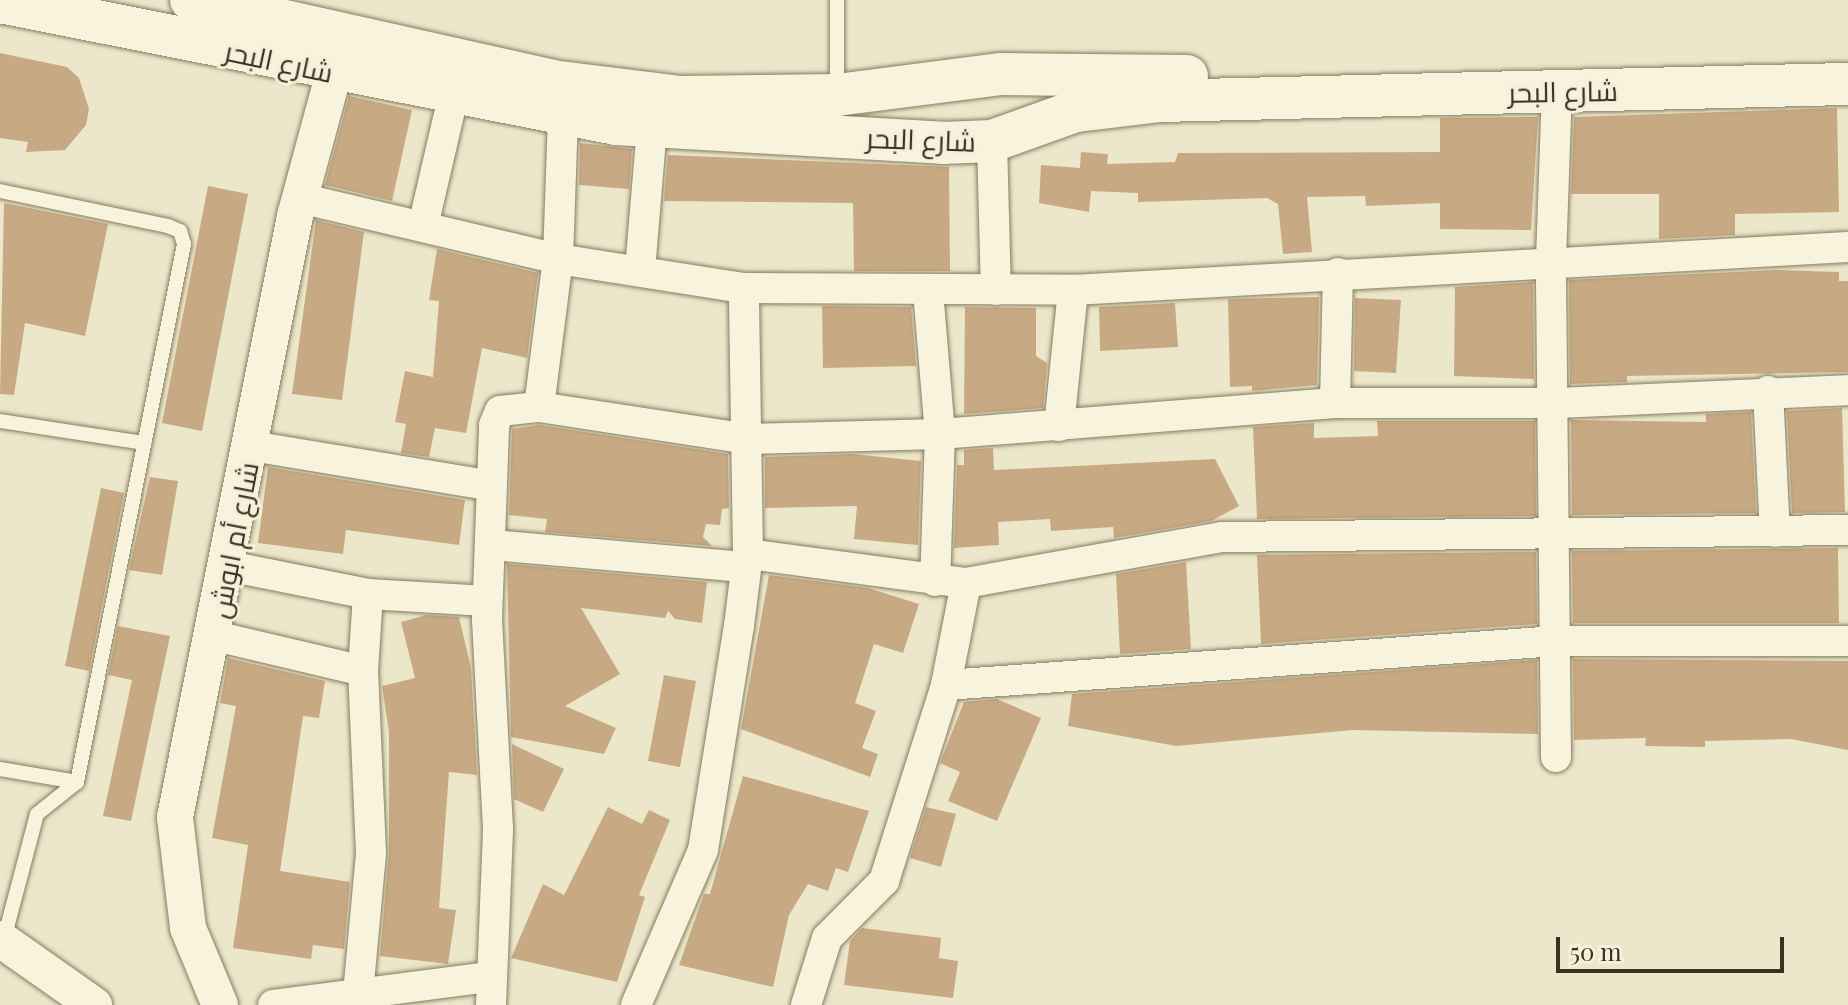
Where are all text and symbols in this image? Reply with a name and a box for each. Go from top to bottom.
street label: شارع البحر [222,33,336,89]
street label: شارع البحر [1508,73,1618,109]
street label: شارع البحر [865,120,977,158]
street label: شارع أم ابوش [201,459,265,621]
scale bar [1560,921,1788,971]
text: 50 m [1570,935,1622,967]

